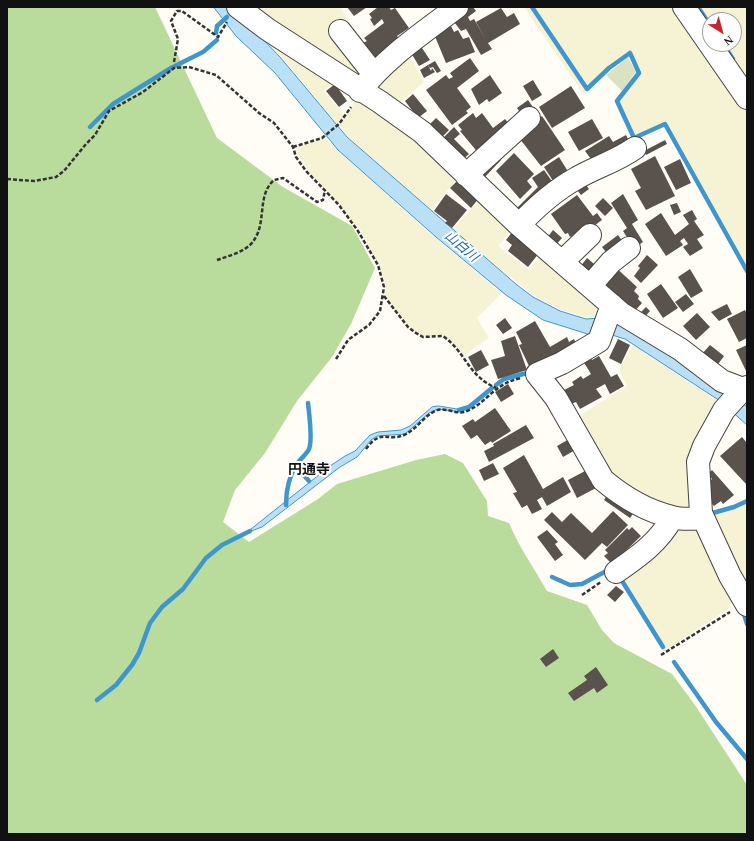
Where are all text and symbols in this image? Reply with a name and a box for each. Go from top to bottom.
north arrow [702,12,742,52]
text: N [722,34,735,48]
water label: 山白川 [441,228,481,266]
district label: 円通寺 [288,462,330,478]

